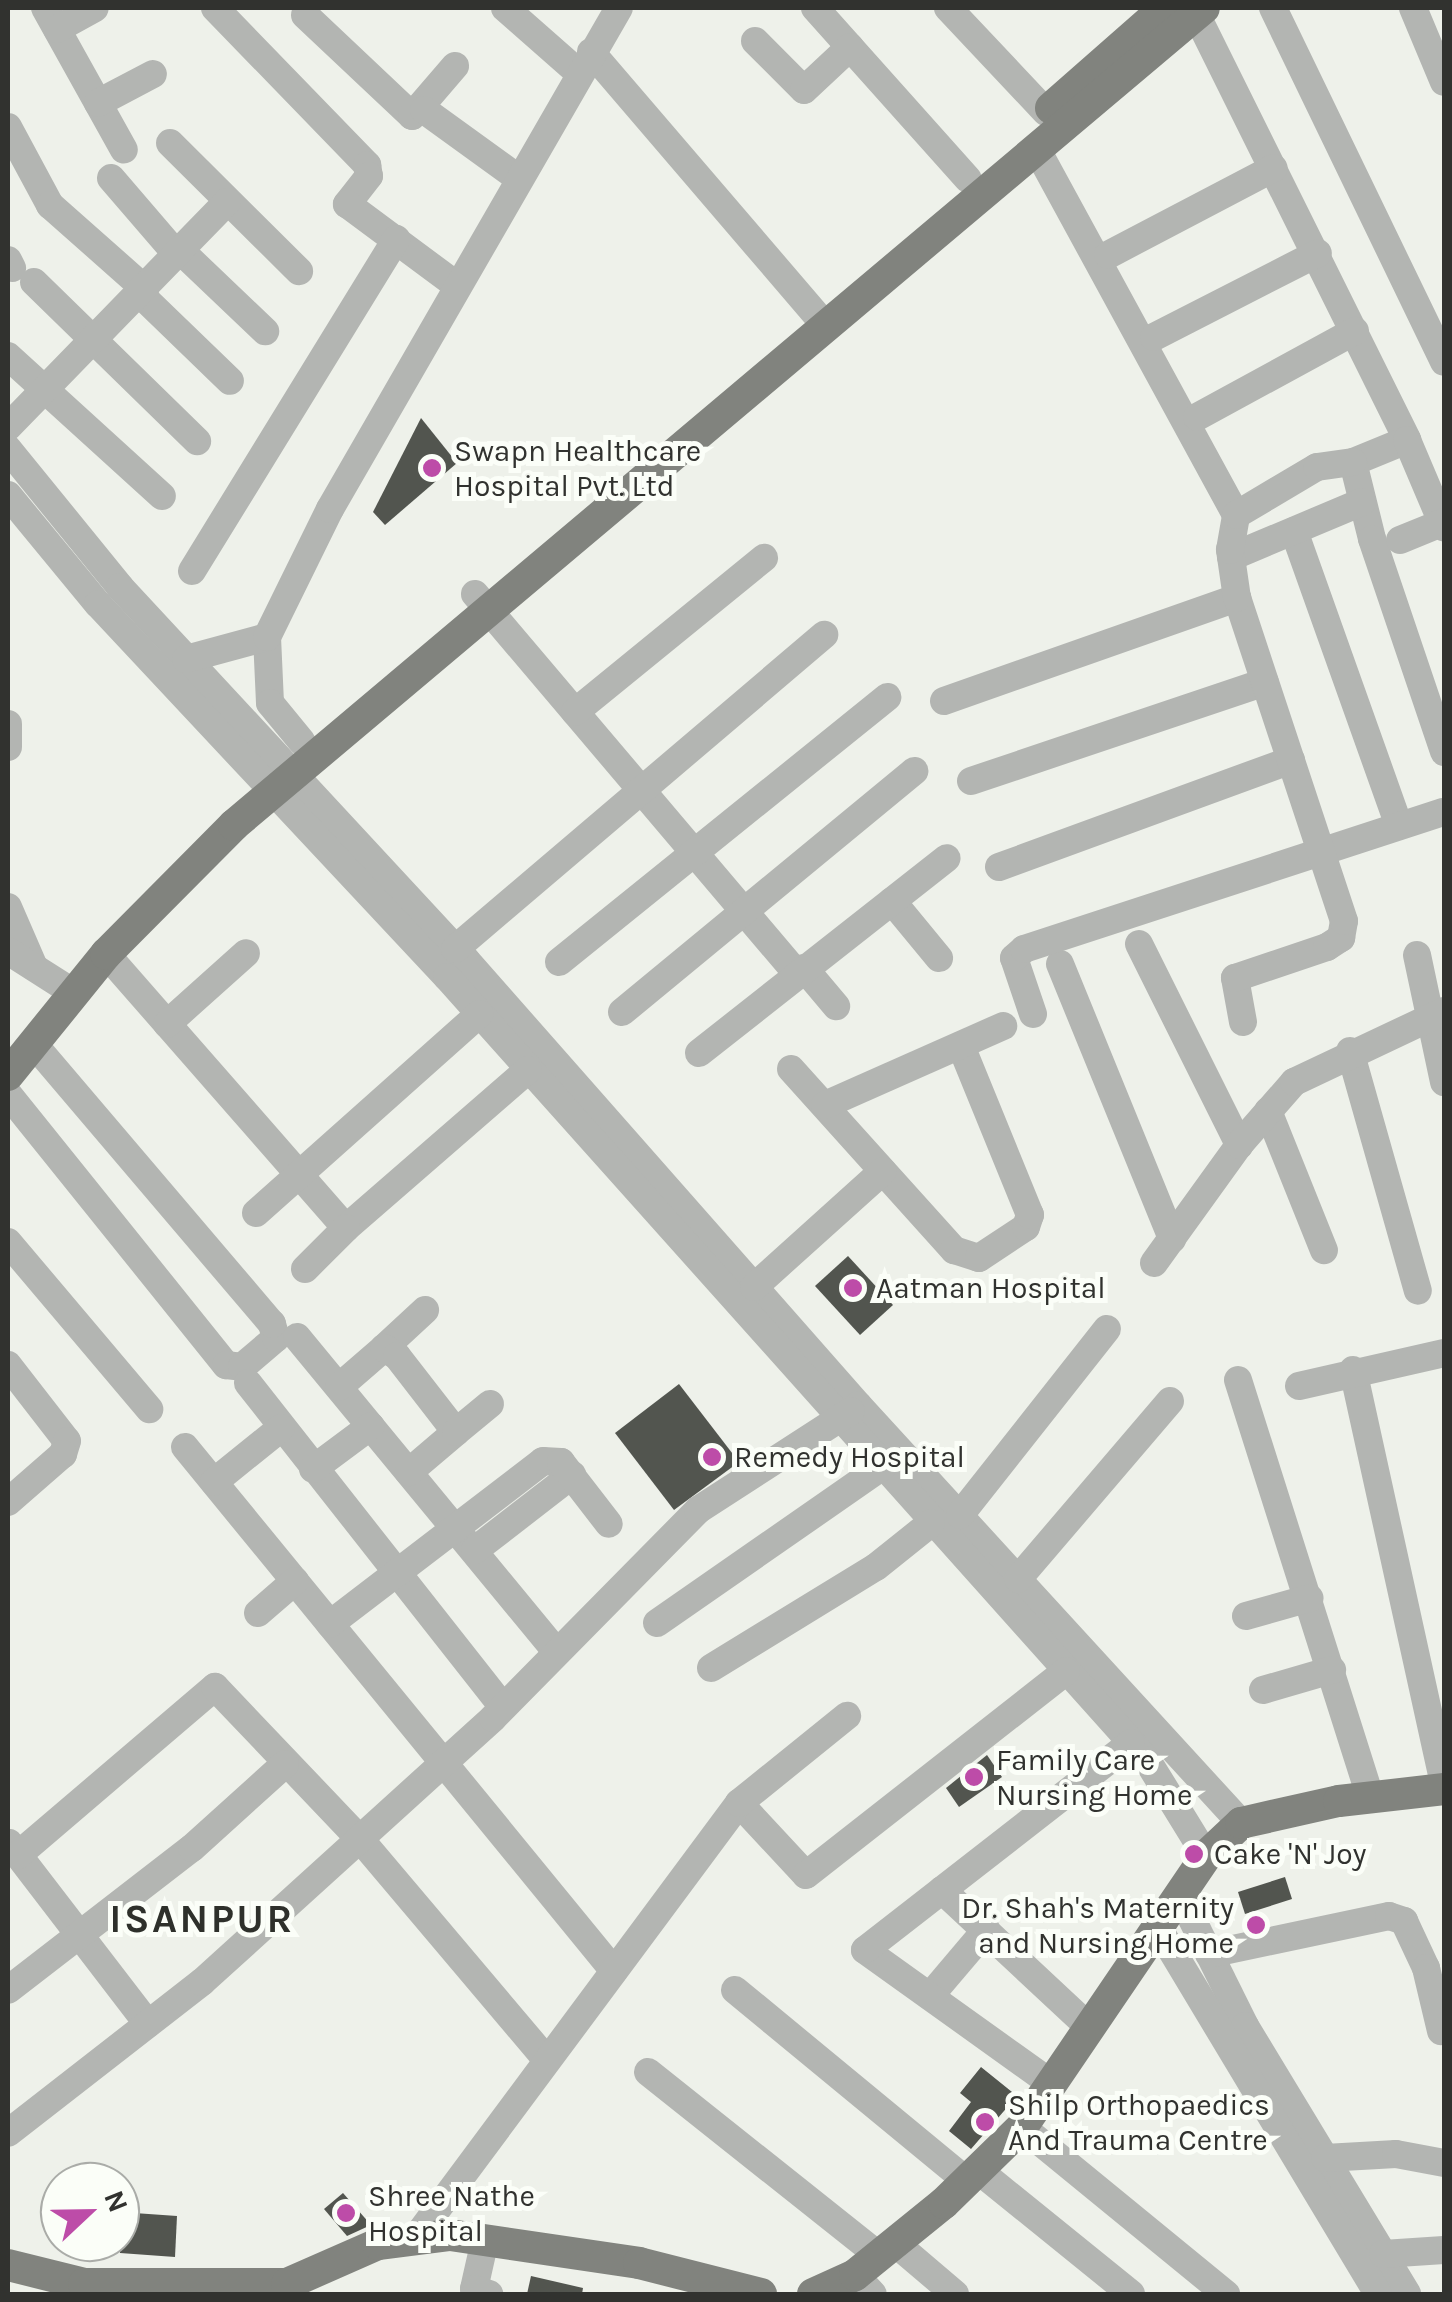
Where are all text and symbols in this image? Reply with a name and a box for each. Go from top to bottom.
place label: Swapn Healthcare Hospital Pvt. Ltd [454,433,701,504]
marker: Swapn Healthcare Hospital Pvt. Ltd [419,455,445,481]
place label: Aatman Hospital [876,1270,1106,1306]
marker: Aatman Hospital [840,1275,866,1301]
place label: Remedy Hospital [734,1439,965,1475]
marker: Remedy Hospital [699,1444,725,1470]
place label: Family Care Nursing Home [996,1742,1192,1812]
marker: Family Care Nursing Home [961,1764,987,1790]
place label: Cake 'N' Joy [1214,1836,1367,1872]
marker: Cake 'N' Joy [1183,1843,1205,1865]
place label: Dr. Shah's Maternity and Nursing Home [961,1890,1234,1960]
district label: ISANPUR [109,1895,295,1943]
marker: Dr. Shah's Maternity and Nursing Home [1243,1912,1269,1938]
place label: Shilp Orthopaedics And Trauma Centre [1008,2087,1270,2158]
marker: Shilp Orthopaedics And Trauma Centre [972,2109,998,2135]
north arrow [40,2162,140,2262]
place label: Shree Nathe Hospital [368,2178,535,2248]
text: N [97,2186,135,2217]
marker: Shree Nathe Hospital [333,2200,359,2226]

